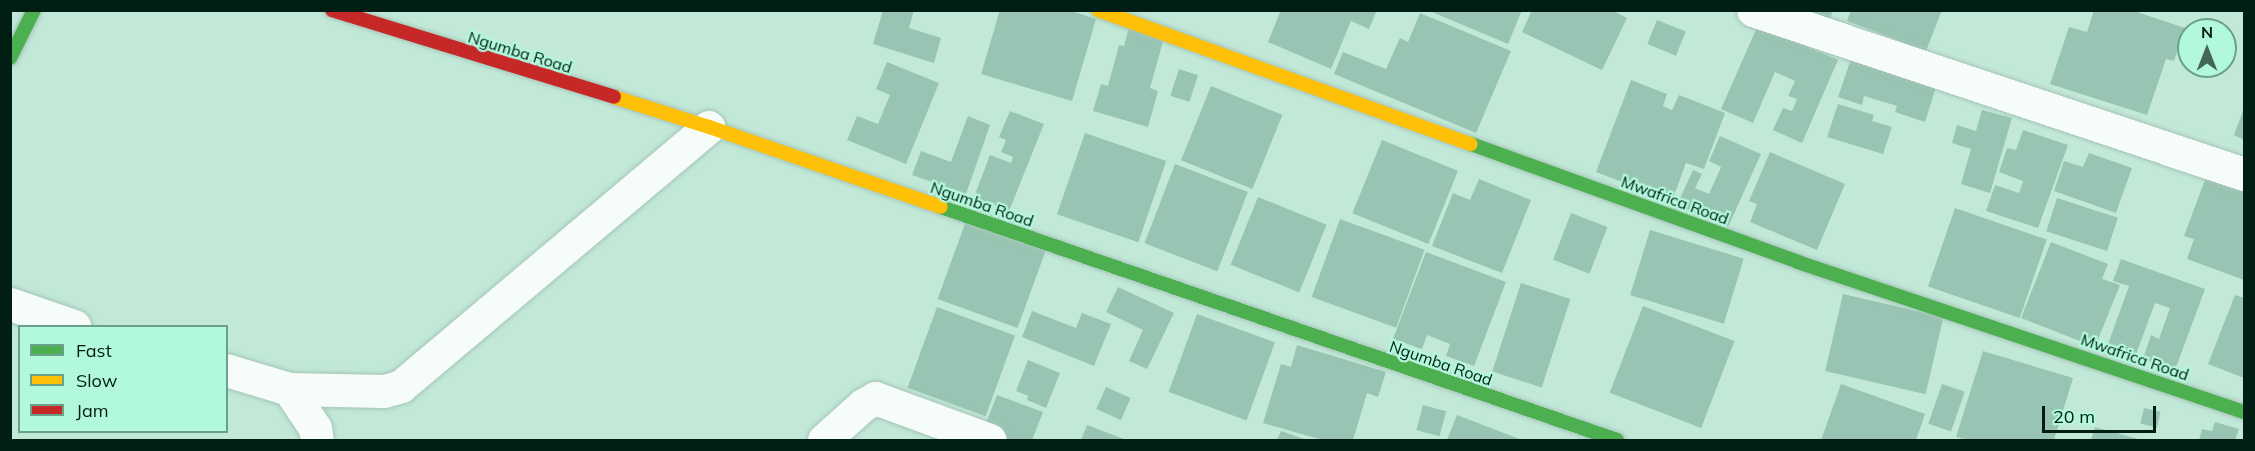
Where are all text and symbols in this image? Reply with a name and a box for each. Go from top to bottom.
north arrow [2177,18,2237,78]
text: N [2201,22,2213,42]
street label: Ngumba Road [466,27,574,77]
street label: Mwafrica Road [1619,172,1731,228]
street label: Ngumba Road [928,177,1036,231]
legend [18,325,228,433]
street label: Mwafrica Road [2078,330,2192,384]
street label: Ngumba Road [1387,336,1495,390]
text: Fast [76,339,112,362]
text: Slow [76,369,117,392]
scale bar [2045,394,2159,432]
text: Jam [76,399,109,422]
text: 20 m [2053,405,2095,428]

